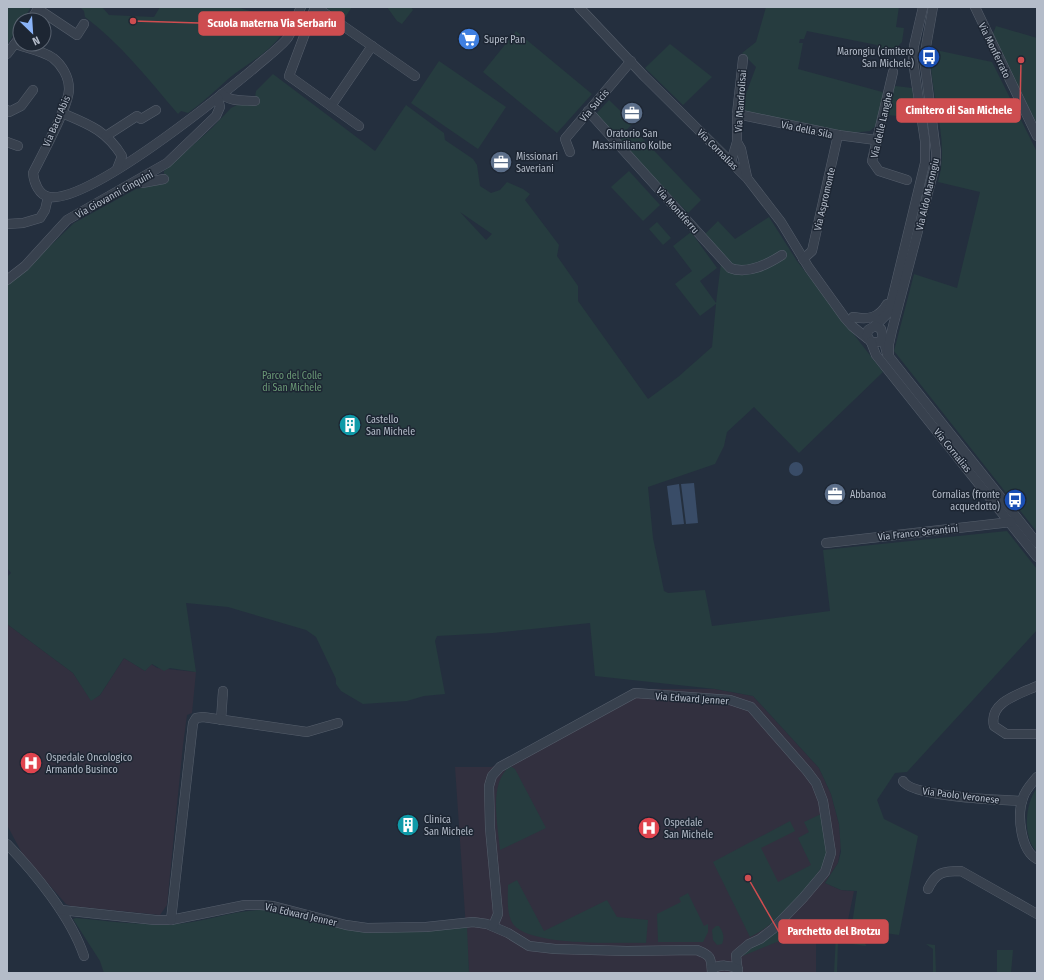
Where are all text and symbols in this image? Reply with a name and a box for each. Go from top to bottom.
north arrow [12,12,52,52]
callout: Scuola materna Via Serbariu [199,12,344,35]
text: Scuola materna Via Serbariu [208,17,337,30]
street label: Via Monferrato [975,21,1013,80]
supermarket icon: Super Pan [456,26,482,52]
text: N [30,33,42,48]
place label: Super Pan [484,34,525,46]
bus stop icon: Marongiu (cimitero San Michele) [916,44,942,70]
place label: Marongiu (cimitero San Michele) [837,45,914,70]
street label: Via Mandrolisai [733,69,749,133]
street label: Via Sulcis [578,87,612,124]
street label: Via delle Langhe [869,91,895,159]
street label: Via Bacu Abis [41,94,73,149]
callout: Cimitero di San Michele [897,99,1020,122]
office icon: Oratorio San Massimiliano Kolbe [619,100,645,126]
text: Cimitero di San Michele [906,104,1013,117]
street label: Via della Sila [780,119,834,141]
street label: Via Cornalias [694,127,740,173]
place label: Oratorio San Massimiliano Kolbe [592,128,672,152]
office icon: Missionari Saveriani [488,149,514,175]
place label: Missionari Saveriani [516,151,558,175]
street label: Via Aldo Marongiu [914,157,942,232]
street label: Via Aspromonte [812,166,838,232]
street label: Via Giovanni Cinquini [74,169,155,221]
street label: Via Montiferru [653,185,701,236]
park label: Parco del Colle di San Michele [262,370,322,394]
building icon: Castello San Michele [337,412,363,438]
place label: Castello San Michele [366,414,415,438]
street label: Via Cornalias [931,426,974,475]
office icon: Abbanoa [822,481,848,507]
bus stop icon: Cornalias (fronte acquedotto) [1002,487,1028,513]
place label: Cornalias (fronte acquedotto) [932,488,1000,513]
place label: Abbanoa [850,489,886,501]
street label: Via Franco Serantini [877,523,959,543]
street label: Via Edward Jenner [655,690,730,708]
hospital icon: Ospedale Oncologico Armando Businco [18,750,44,776]
place label: Ospedale Oncologico Armando Businco [46,752,132,776]
street label: Via Paolo Veronese [922,785,1000,807]
building icon: Clinica San Michele [395,812,421,838]
place label: Clinica San Michele [424,814,473,838]
hospital icon: Ospedale San Michele [636,815,662,841]
place label: Ospedale San Michele [664,817,713,841]
street label: Via Edward Jenner [264,901,338,929]
callout: Parchetto del Brotzu [779,920,888,943]
text: Parchetto del Brotzu [787,925,881,938]

